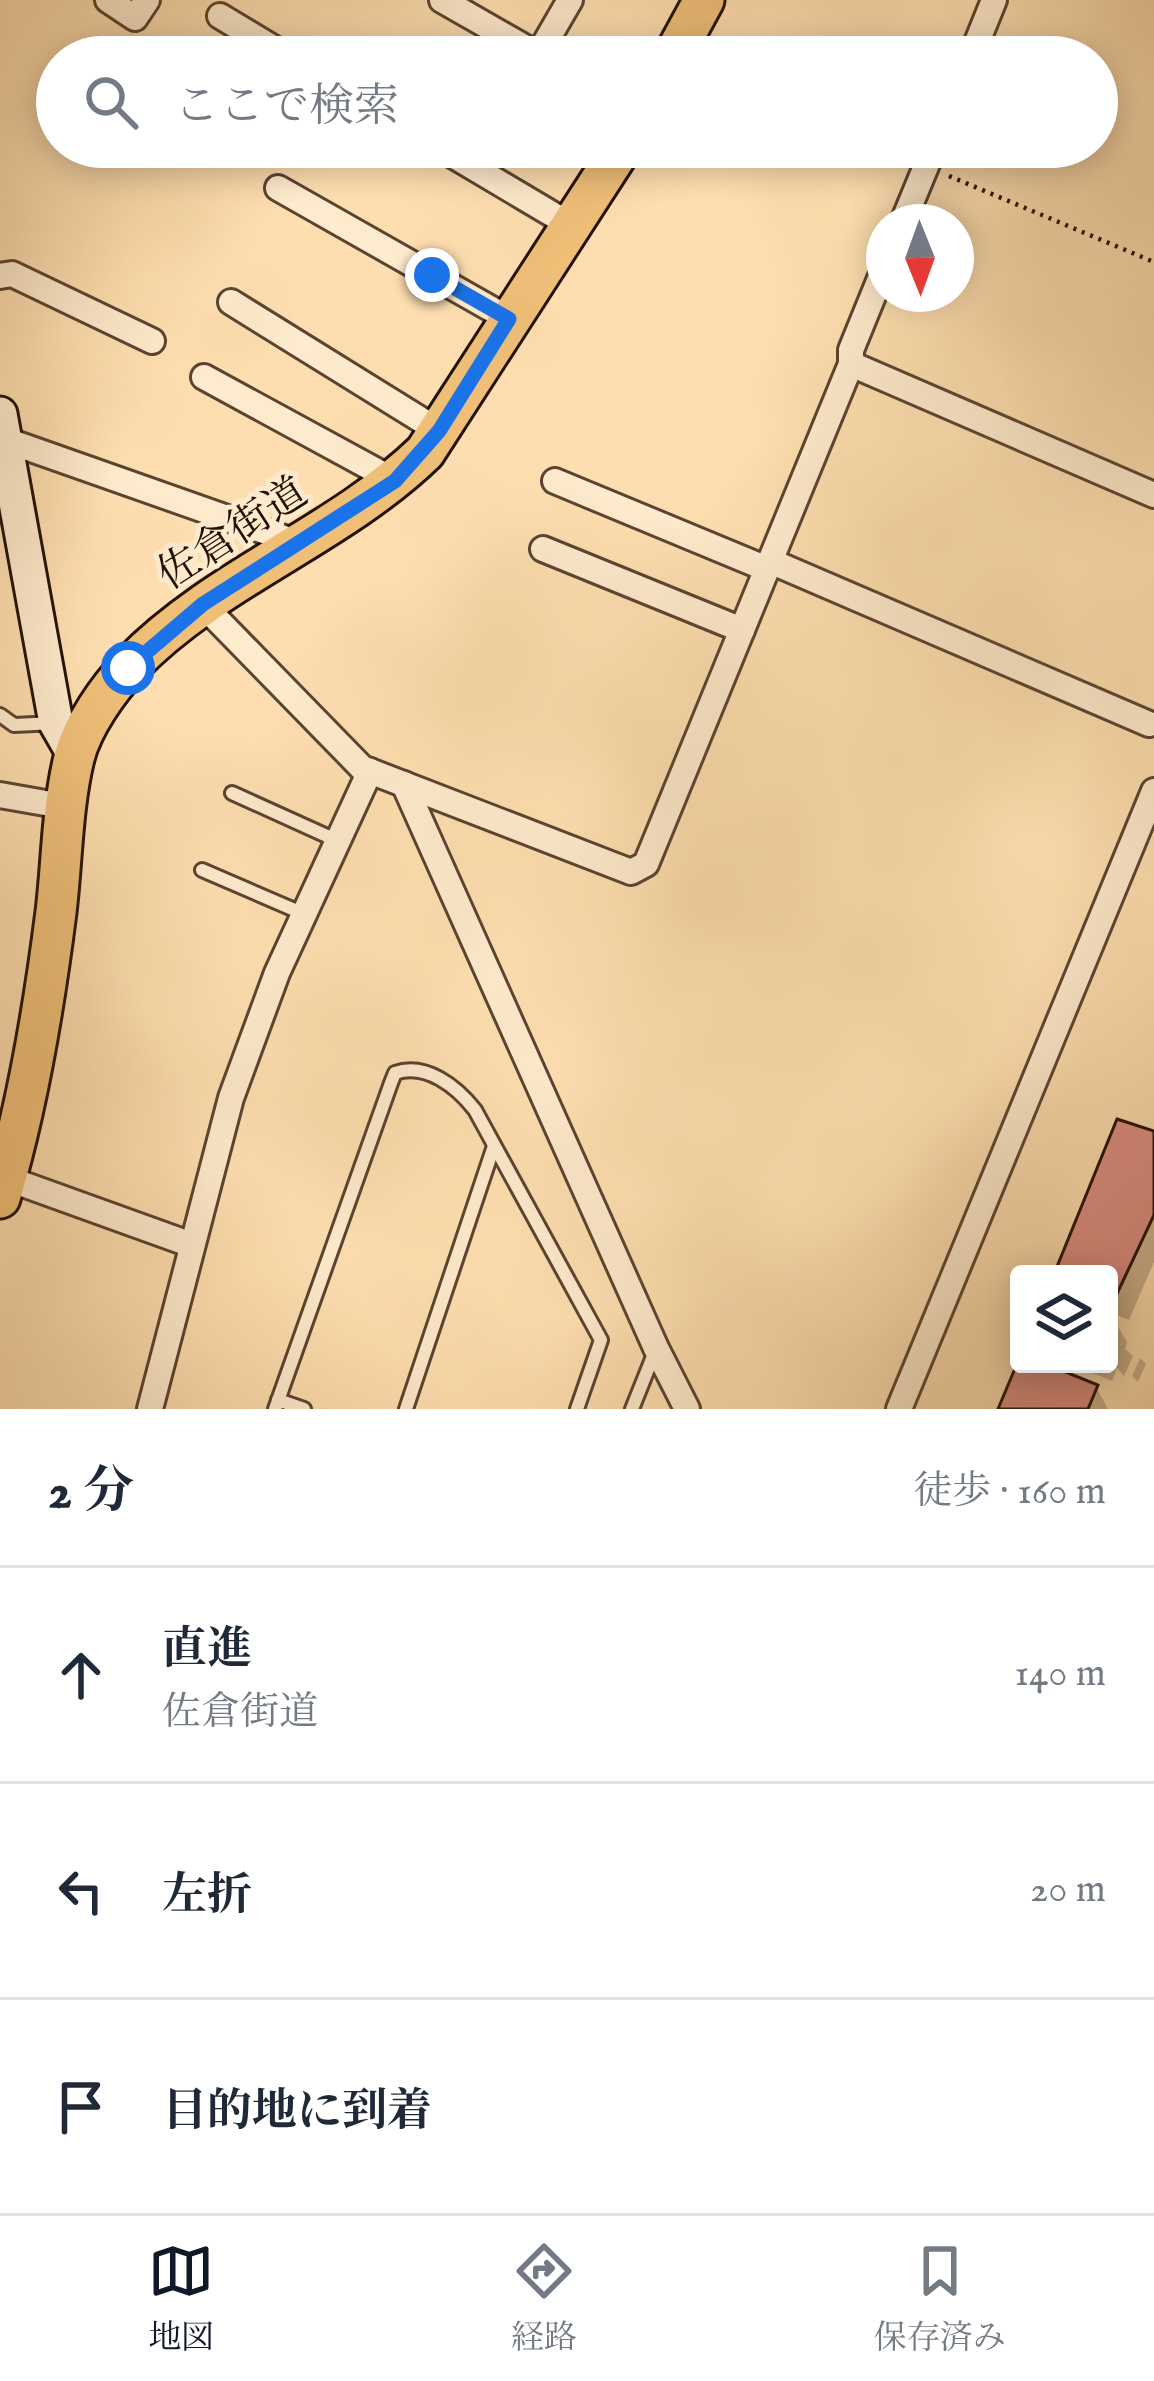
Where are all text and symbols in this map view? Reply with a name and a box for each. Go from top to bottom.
search box [36,36,1118,168]
icon: search [78,69,144,135]
text: ここで検索 [174,79,399,136]
north arrow [866,204,974,312]
route end [405,248,459,302]
street label: 佐倉街道 [148,467,318,603]
route start [101,641,155,695]
map controls [1010,1265,1118,1373]
button: layers [1010,1265,1118,1373]
text: 2 分 [48,1461,134,1526]
text: 徒歩 · 160 m [914,1468,1106,1517]
text: 直進 [162,1622,252,1679]
icon: ahead [48,1642,114,1708]
text: 140 m [1015,1650,1106,1699]
text: 佐倉街道 [162,1689,318,1738]
icon: left [48,1858,114,1924]
text: 20 m [1030,1866,1106,1915]
text: 左折 [162,1868,252,1925]
icon: arrive [48,2074,114,2140]
text: 目的地に到着 [162,2084,432,2141]
tab: 地図 [148,2238,214,2360]
tab: 経路 [511,2238,577,2360]
tab: 保存済み [874,2238,1006,2360]

